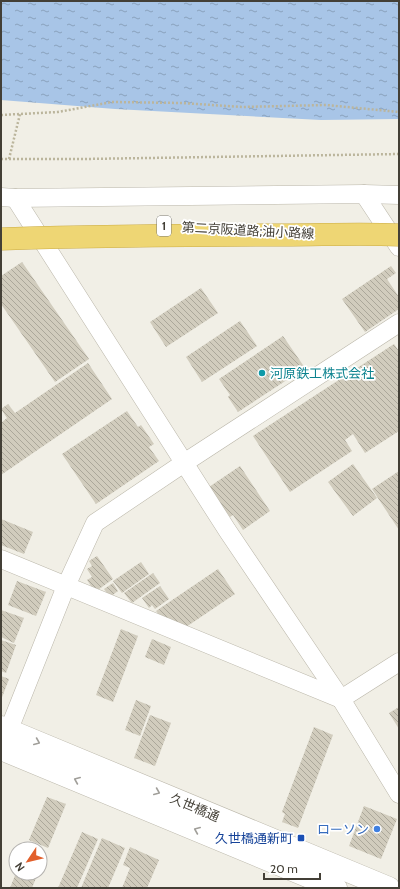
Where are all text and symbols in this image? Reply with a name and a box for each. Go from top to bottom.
road number: 1 [157,216,171,236]
street label: 第二京阪道路;油小路線 [181,219,315,241]
place label: 河原鉄工株式会社 [270,365,374,381]
marker: 河原鉄工株式会社 [257,368,267,378]
one-way arrow [33,737,40,745]
one-way arrow [73,777,80,785]
one-way arrow [153,787,160,795]
street label: 久世橋通 [168,789,222,825]
place label: ローソン [317,821,369,837]
marker: ローソン [372,824,382,834]
one-way arrow [193,827,200,835]
place label: 久世橋通新町 [215,830,293,846]
marker: 久世橋通新町 [296,833,306,843]
north arrow [8,841,48,881]
scale bar [264,855,320,881]
text: N [12,860,28,874]
text: 20 m [270,861,298,876]

